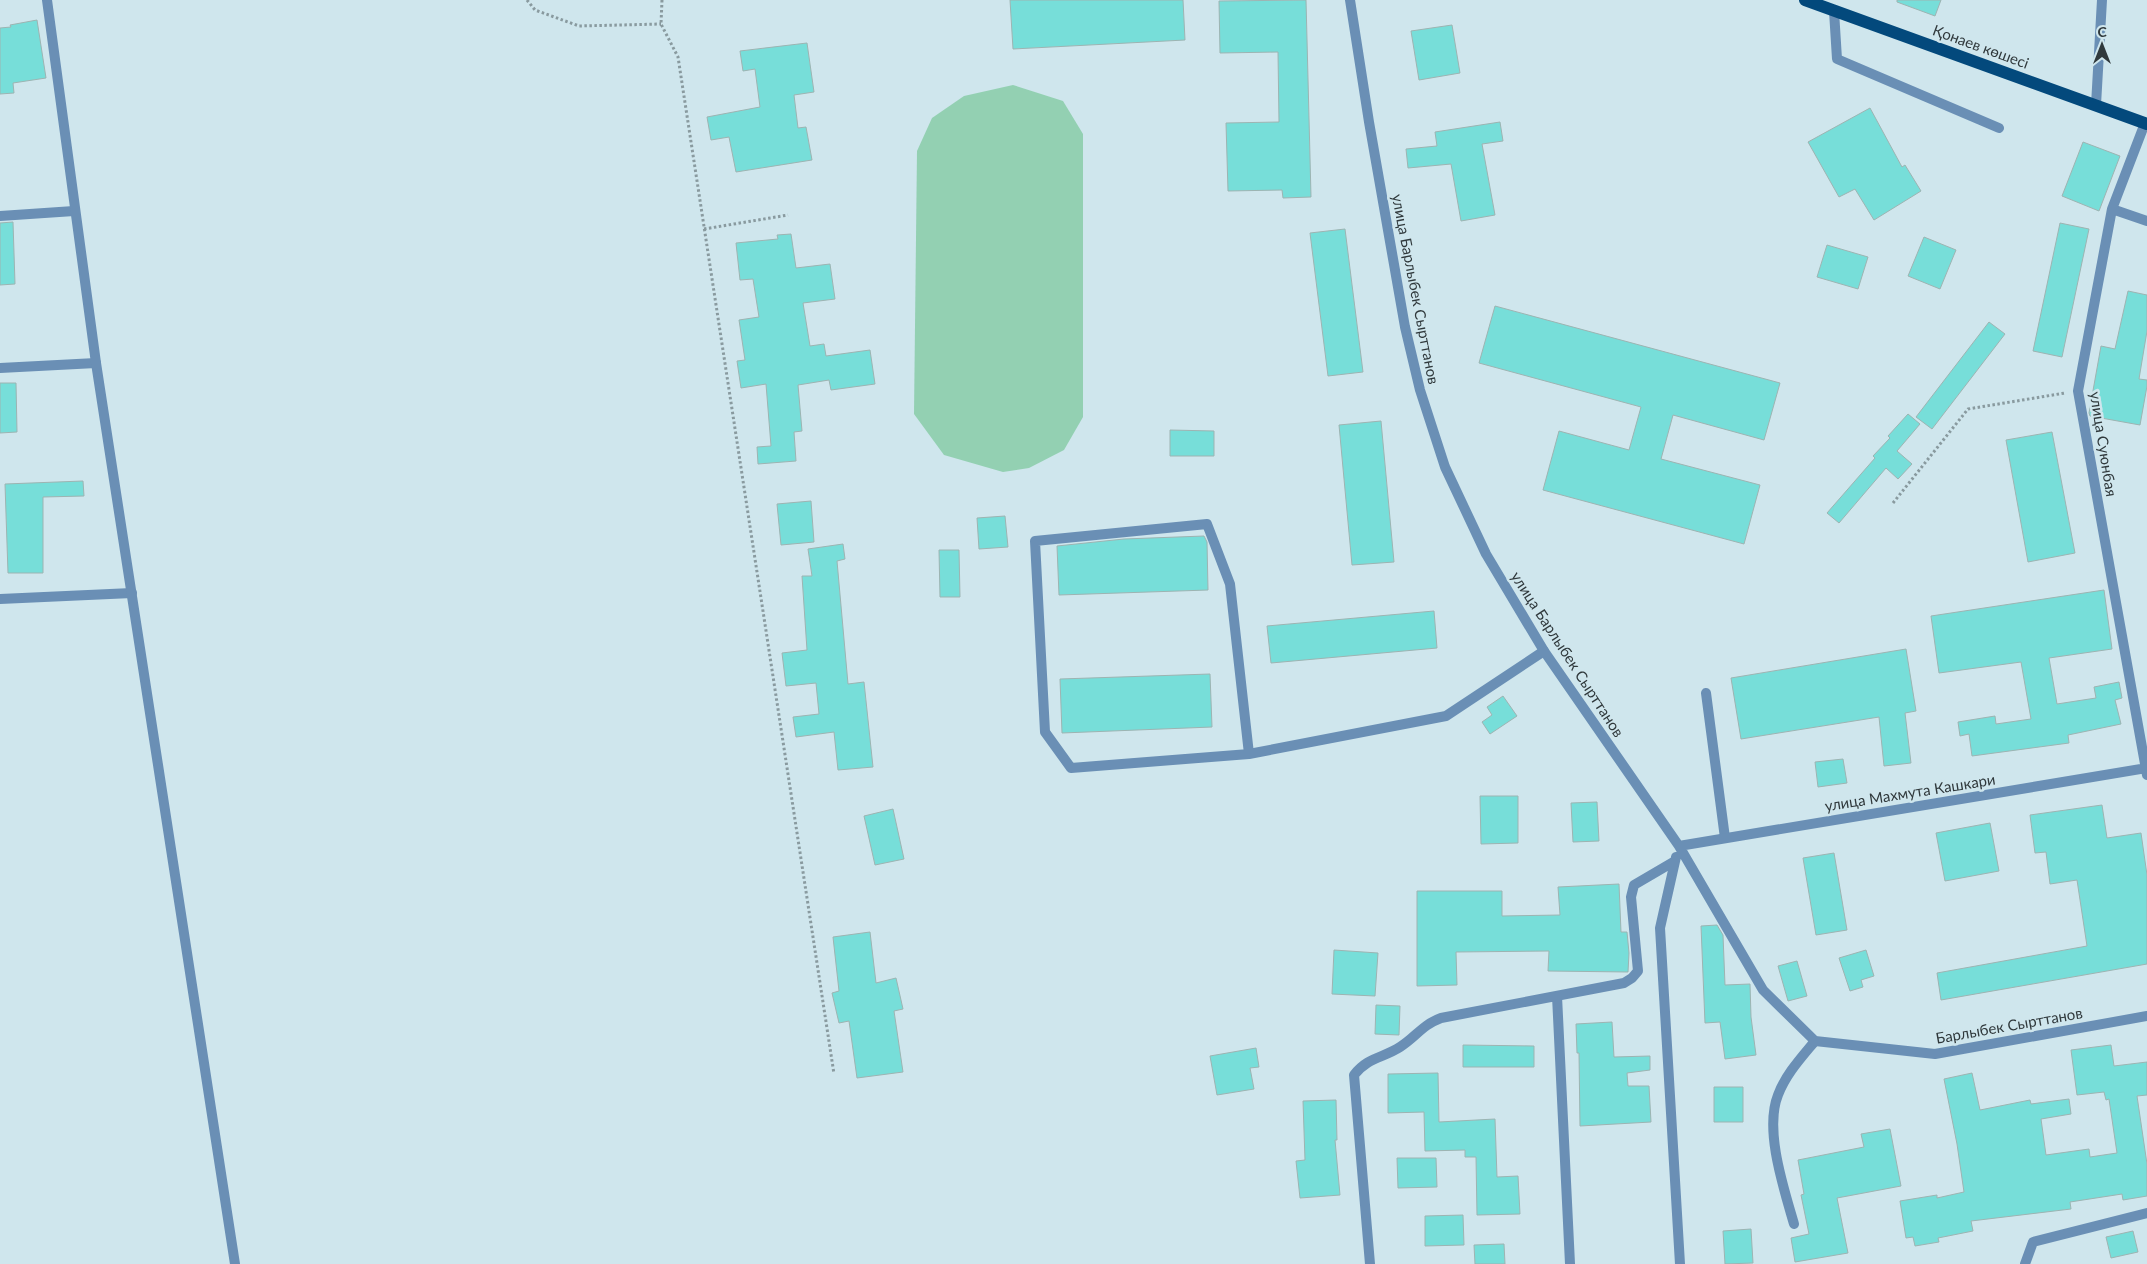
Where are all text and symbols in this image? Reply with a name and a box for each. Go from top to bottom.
street label: Қонаев көшесі [1931,20,2031,72]
north arrow [2077,20,2127,70]
text: С [2097,23,2107,40]
street label: улица Барлыбек Сырттанов [1389,192,1443,386]
street label: улица Суюнбая [2087,390,2121,498]
street label: улица Барлыбек Сырттанов [1508,568,1628,740]
street label: улица Махмута Кашкари [1823,770,1997,814]
street label: Барлыбек Сырттанов [1934,1003,2084,1047]

